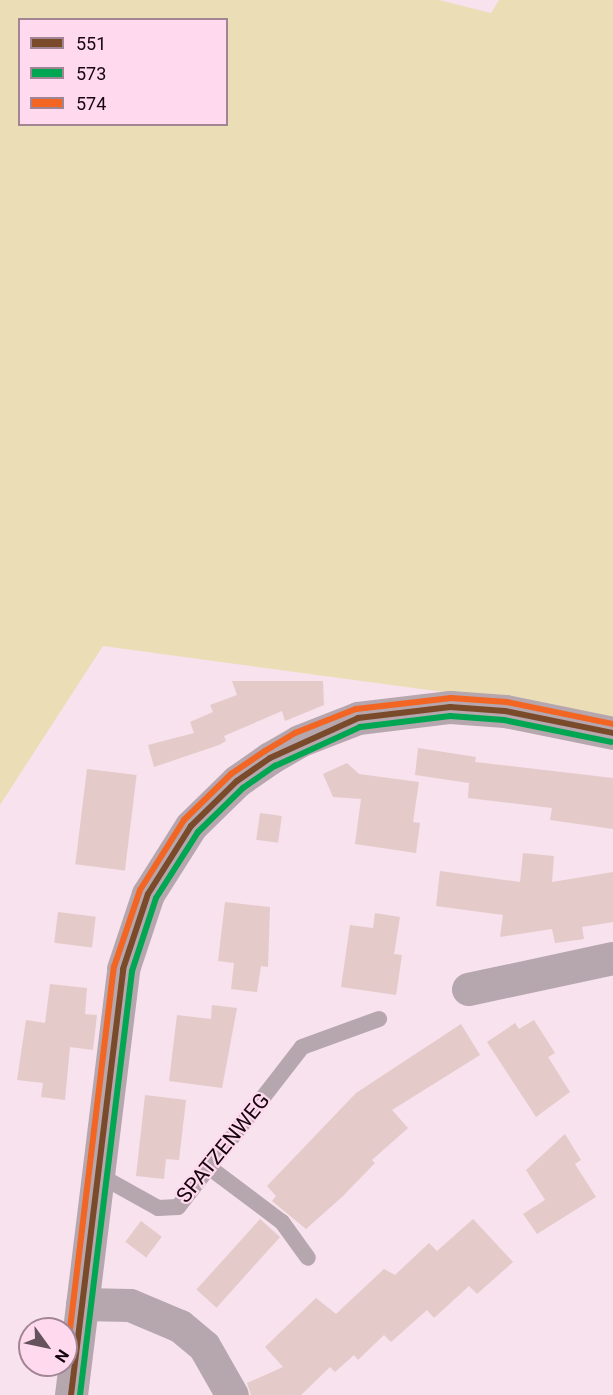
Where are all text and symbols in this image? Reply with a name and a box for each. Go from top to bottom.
legend [18,18,228,126]
text: 551 [76,33,106,54]
text: 573 [76,63,106,84]
text: 574 [76,93,106,114]
street label: SPATZENWEG [171,1088,275,1208]
north arrow [18,1317,78,1377]
text: N [51,1346,73,1366]

